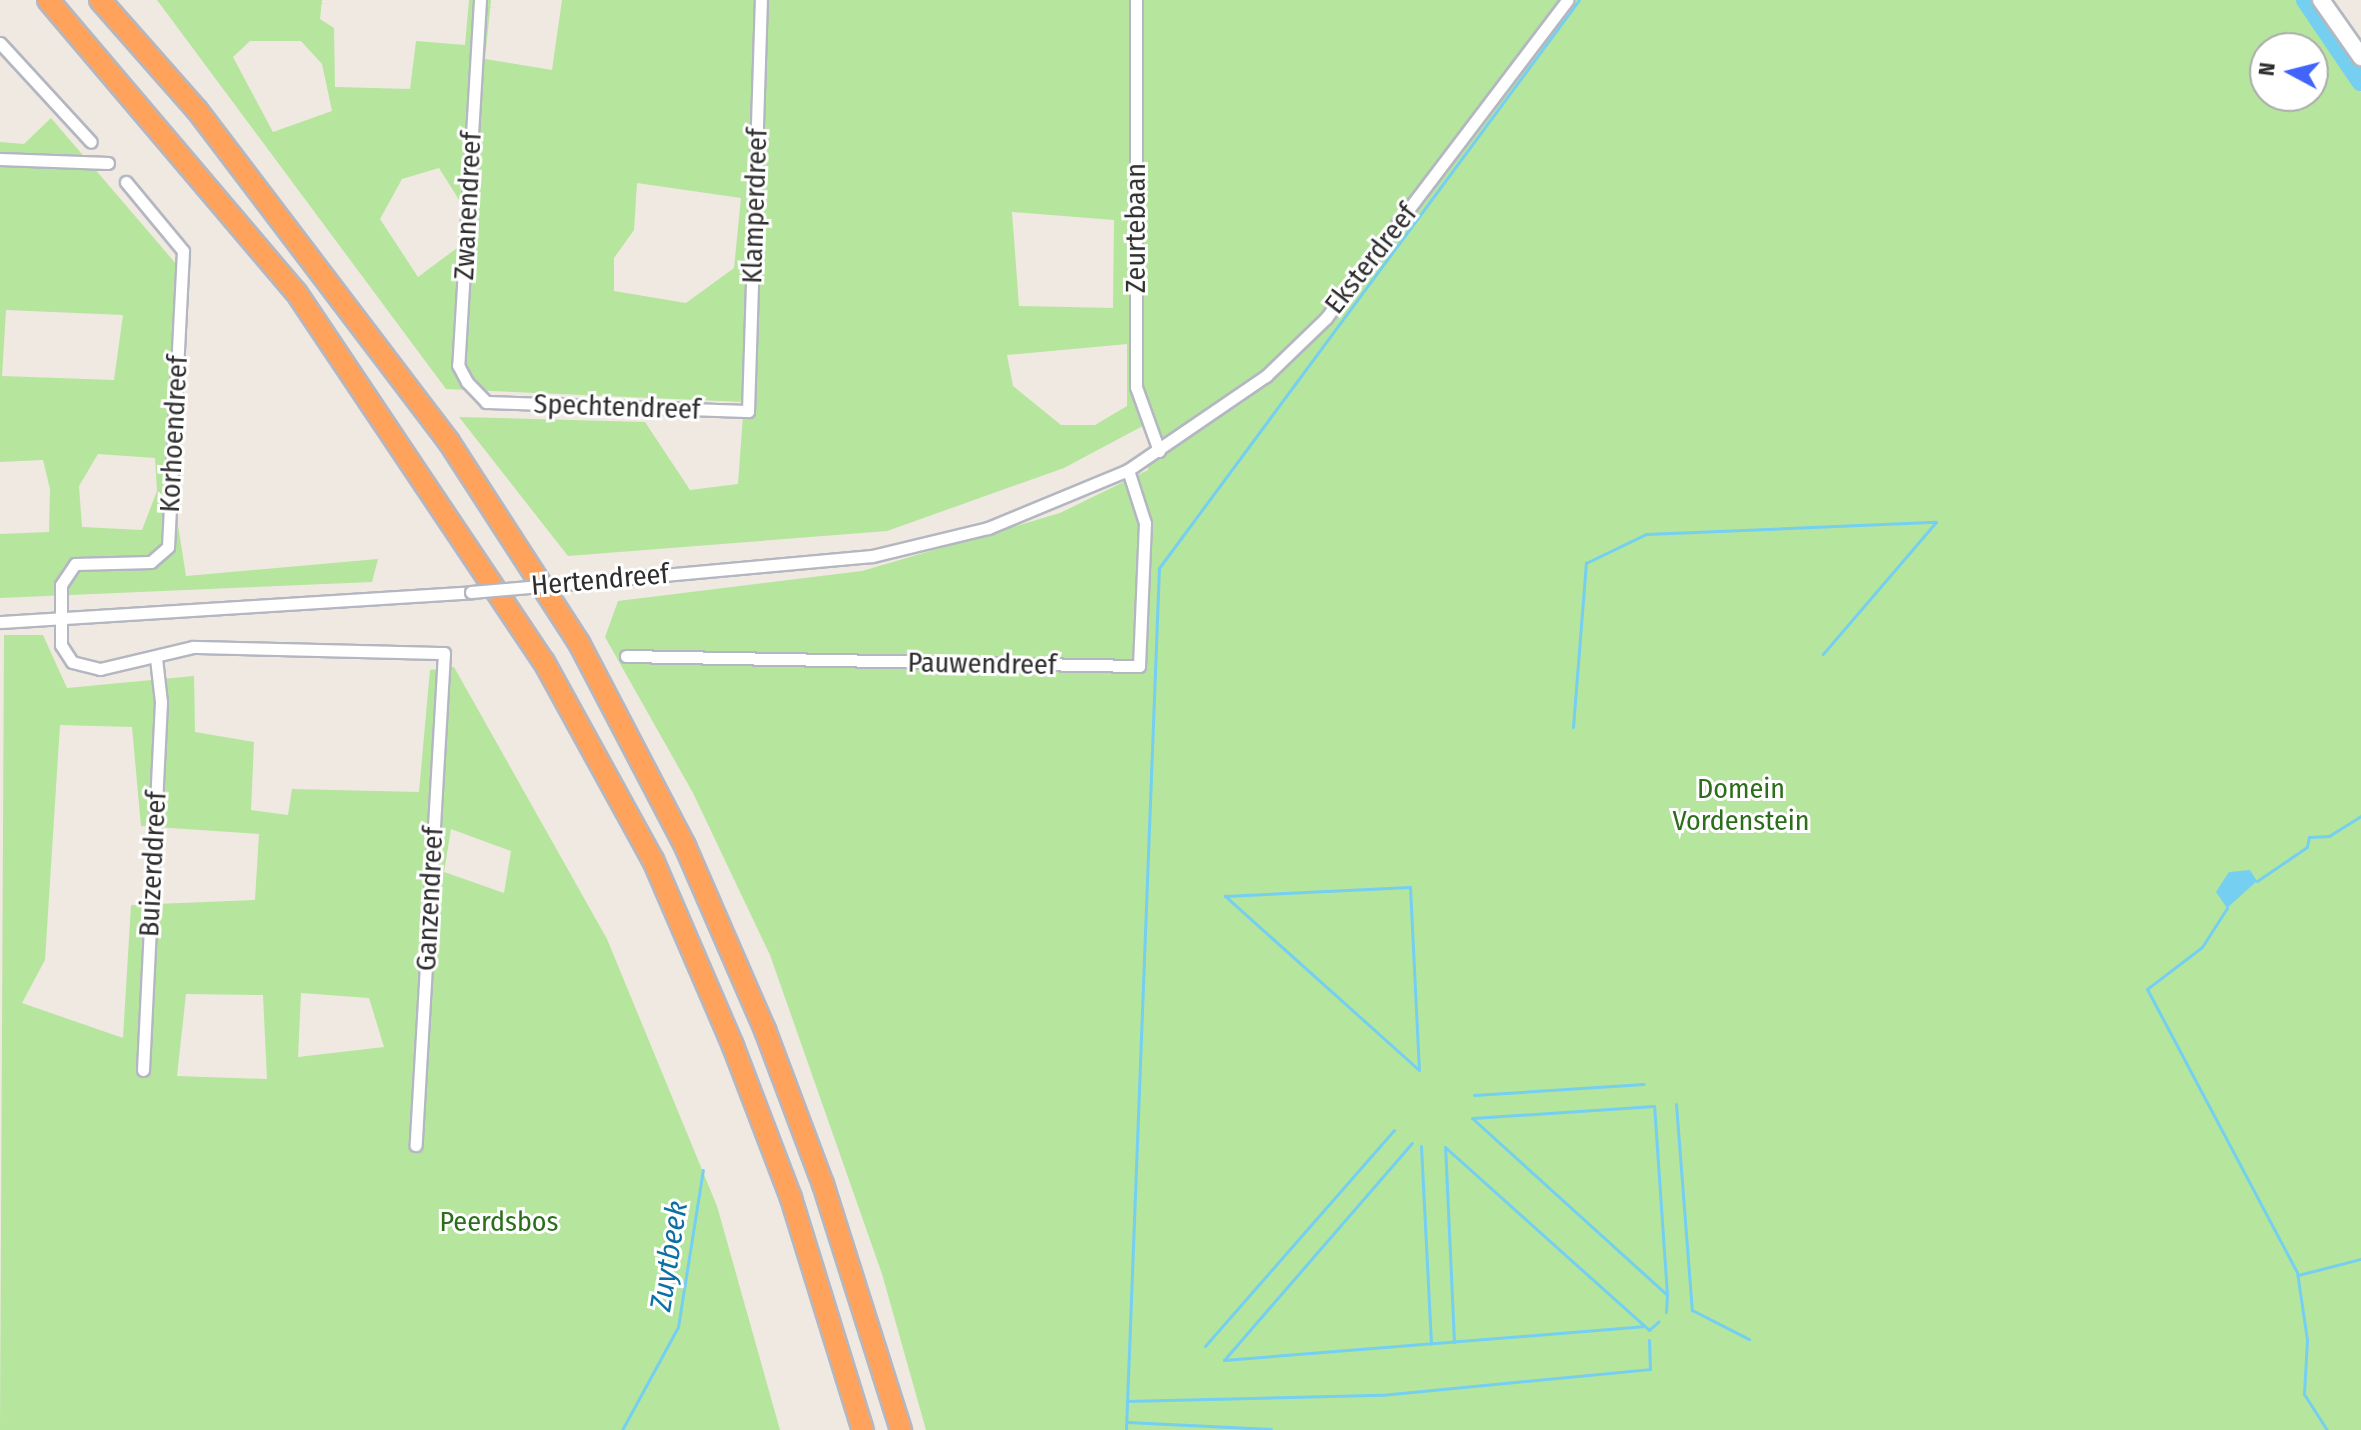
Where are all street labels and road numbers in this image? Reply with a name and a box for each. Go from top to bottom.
street label: Klamperdreef [736,128,774,284]
street label: Zwanendreef [447,131,489,281]
street label: Zeurtebaan [1119,163,1153,293]
street label: Eksterdreef [1318,198,1424,320]
street label: Korhoendreef [153,355,195,513]
street label: Spechtendreef [533,387,701,427]
street label: Hertendreef [530,557,670,603]
street label: Pauwendreef [907,646,1057,682]
street label: Buizerddreef [132,790,174,938]
street label: Ganzendreef [409,826,451,972]

